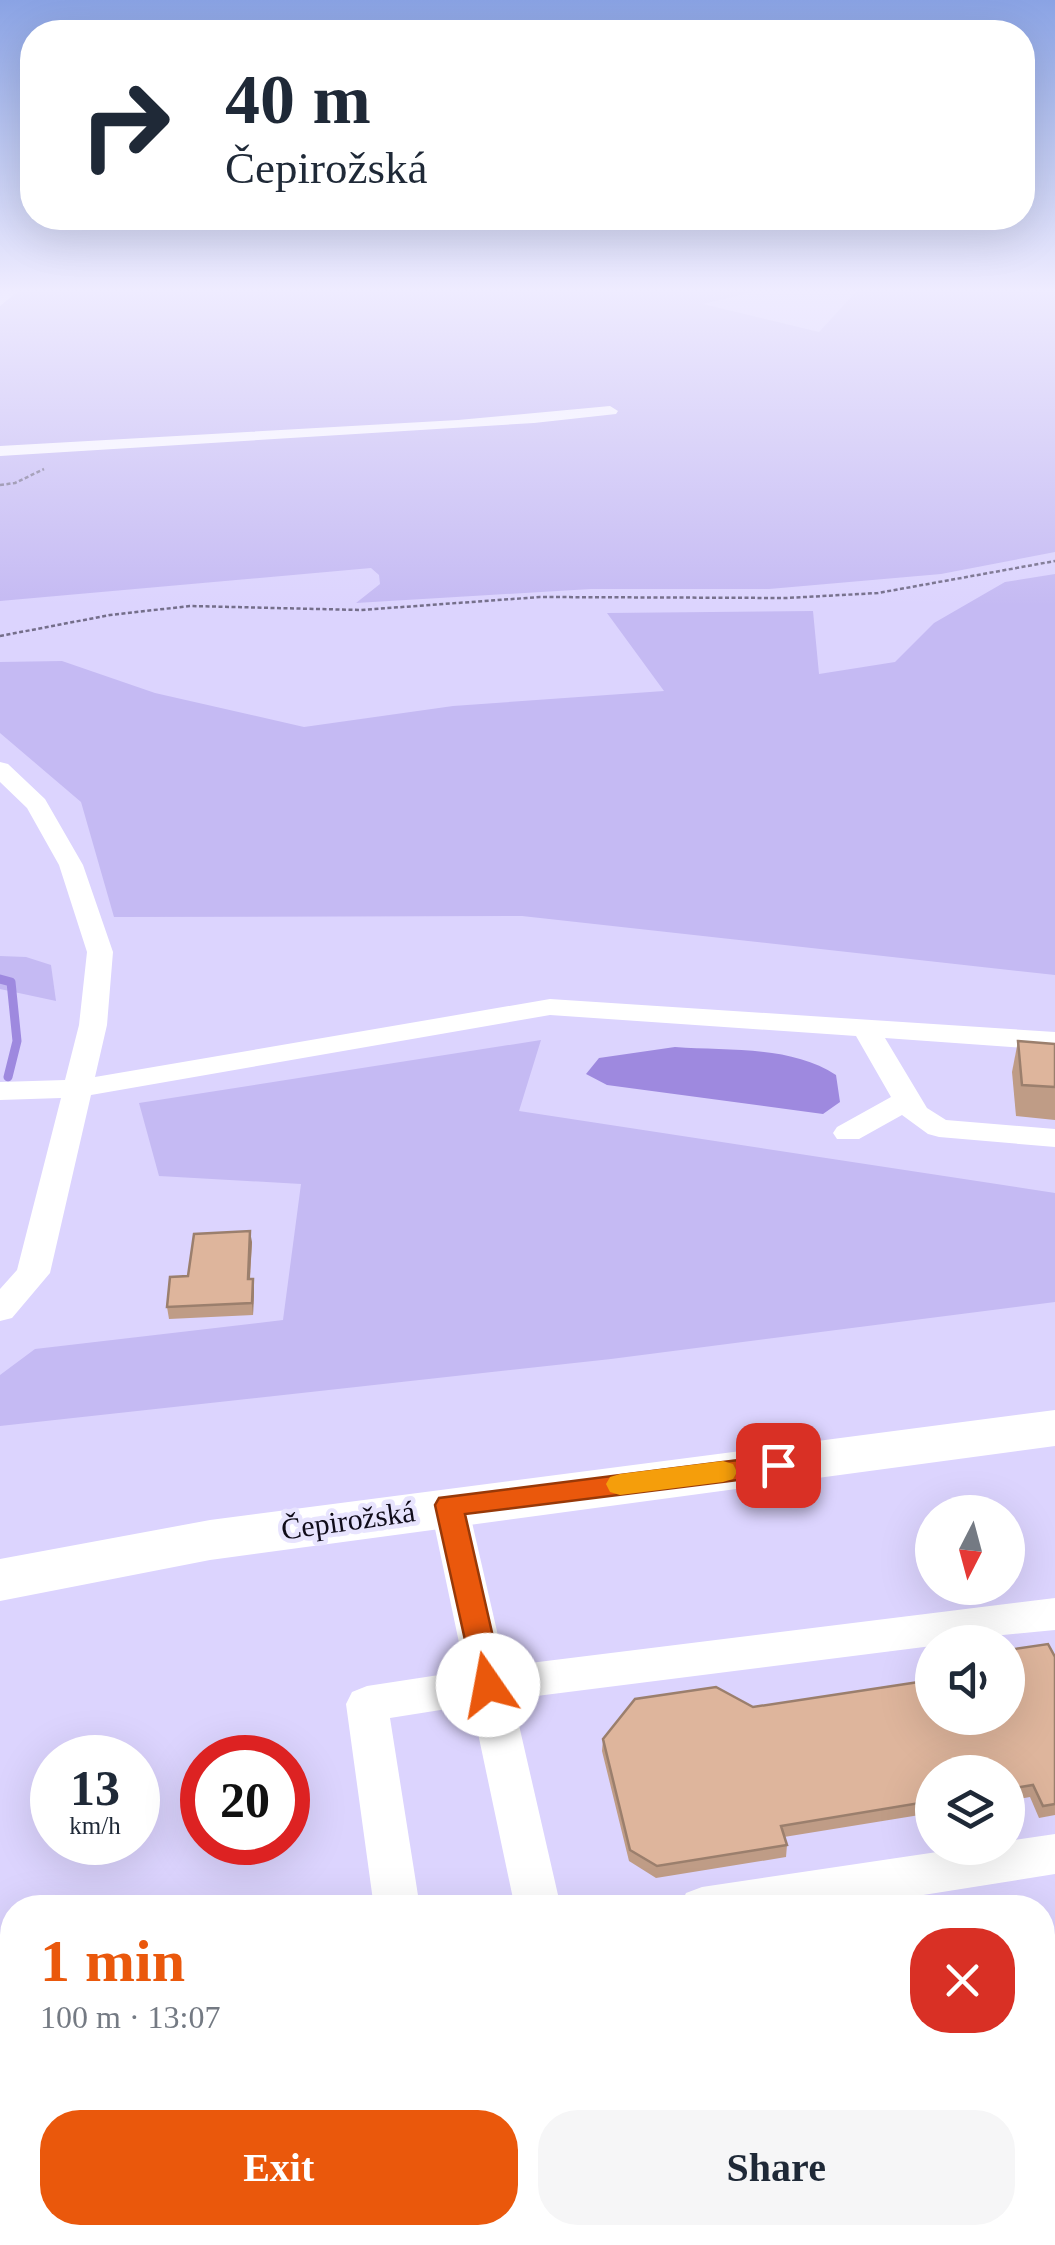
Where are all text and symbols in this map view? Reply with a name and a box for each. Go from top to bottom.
icon: right [60,60,190,190]
text: 40 m [225,61,371,138]
text: Čepirožská [225,143,427,193]
pin [736,1423,821,1508]
icon: arrive [751,1438,806,1493]
street label: Čepirožská [279,1494,417,1546]
north arrow [915,1495,1025,1605]
map controls [915,1495,1025,1865]
button: sound [915,1625,1025,1735]
position arrow [436,1633,540,1737]
speed limit sign: 20 [180,1735,310,1865]
button: layers [915,1755,1025,1865]
text: 13 [70,1760,120,1816]
text: km/h [69,1812,121,1839]
text: 1 min [40,1928,185,1994]
button: close [910,1928,1015,2033]
text: 100 m · 13:07 [40,1999,220,2035]
button: Exit [40,2110,518,2225]
button: Share [538,2110,1015,2225]

